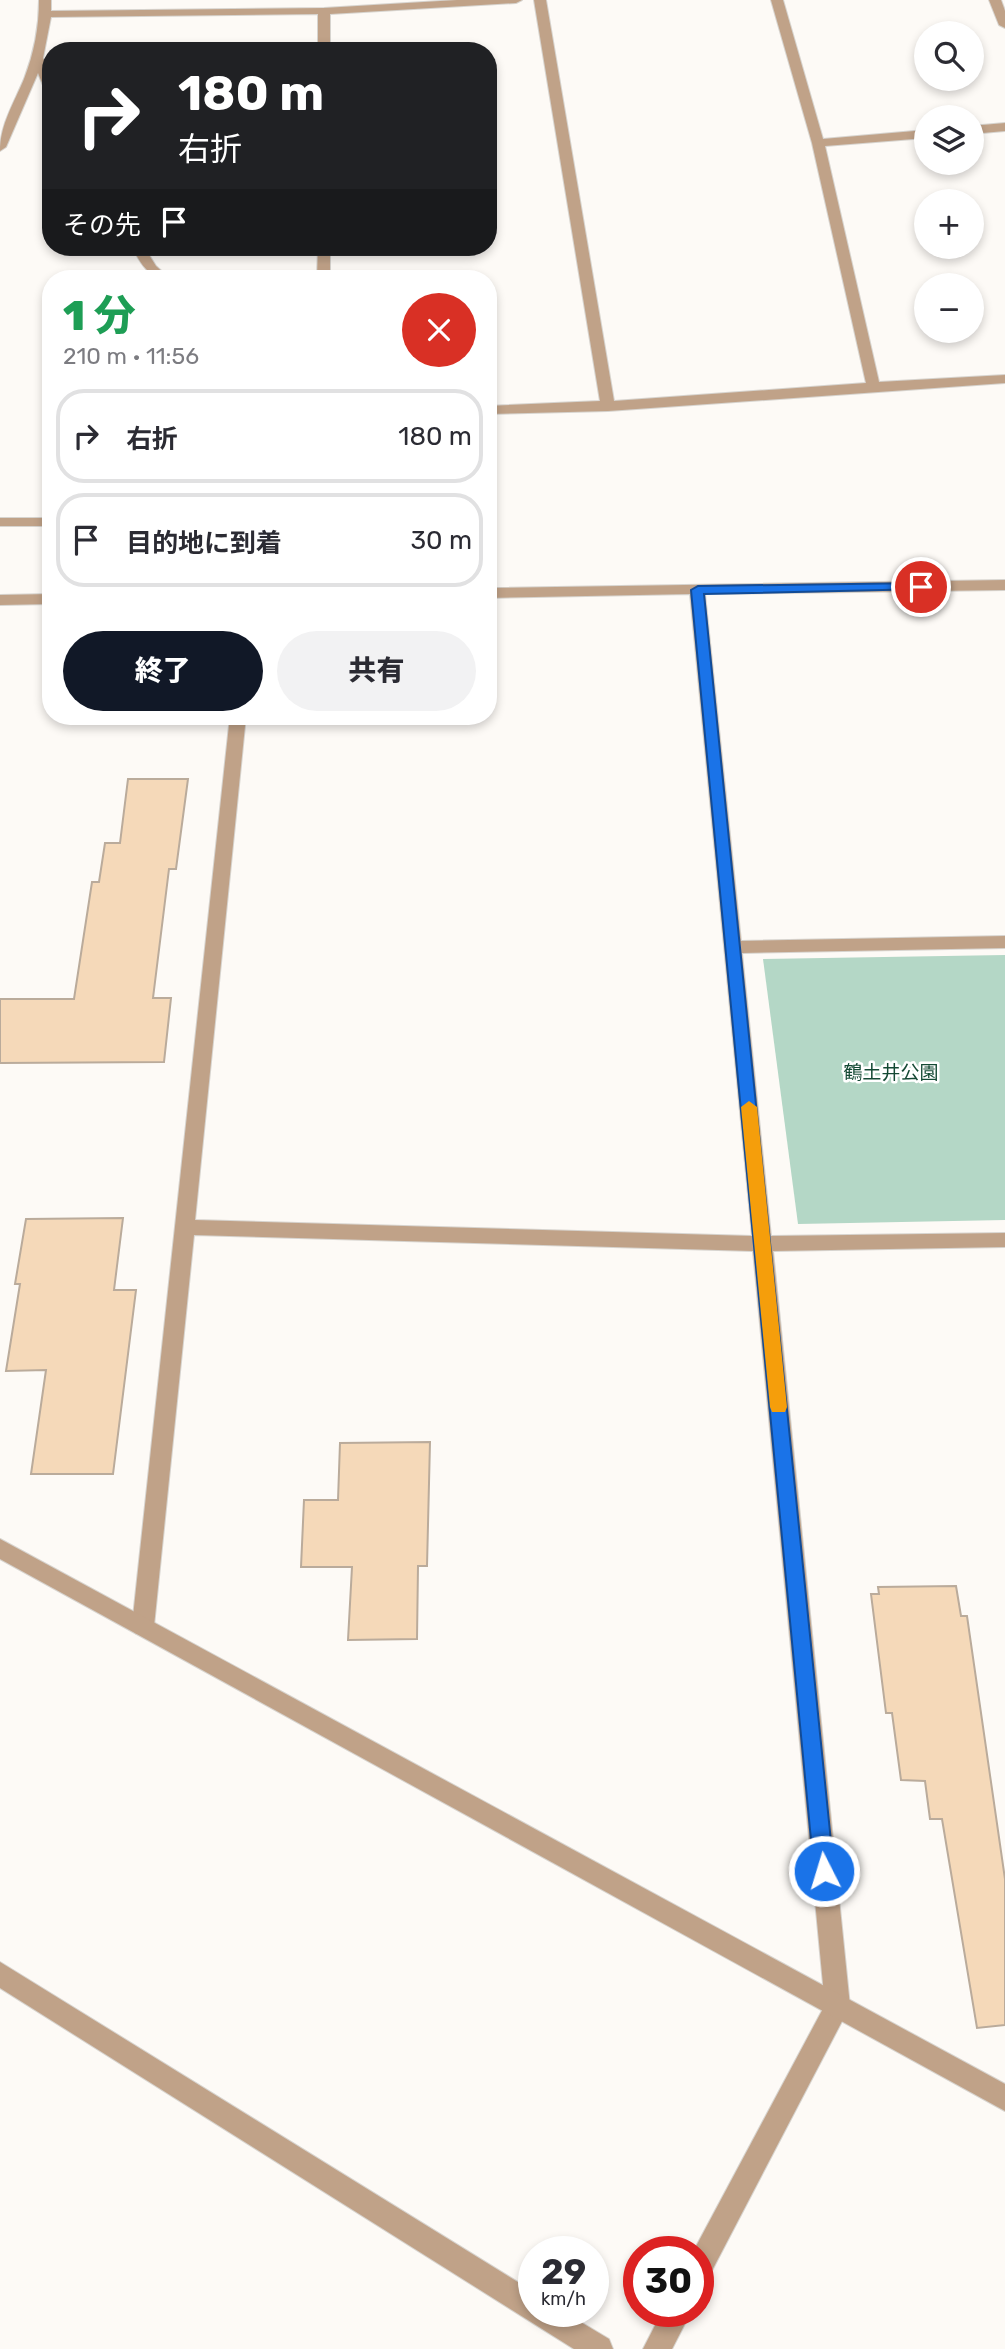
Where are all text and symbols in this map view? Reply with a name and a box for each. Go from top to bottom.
map controls [914,21,984,343]
button: search [914,21,984,91]
text: 180 m [178,64,324,122]
icon: right [63,70,154,161]
button: layers [914,105,984,175]
text: 右折 [178,130,242,168]
button: + [914,189,984,259]
icon: arrive [155,203,193,241]
text: その先 [63,210,141,241]
button: − [914,273,984,343]
text: 1 分 [63,291,136,341]
button: close [402,293,476,367]
text: 210 m · 11:56 [63,342,199,370]
icon: right [67,417,105,455]
text: 180 m [398,421,472,452]
text: 右折 [126,424,178,455]
icon: arrive [67,521,105,559]
text: 30 m [410,525,472,556]
text: 目的地に到着 [126,528,282,559]
pin [891,557,951,617]
icon: arrive [902,568,940,606]
button: 終了 [63,631,263,711]
button: 共有 [277,631,476,711]
park label: 鶴土井公園 [843,1061,939,1084]
position arrow [787,1834,861,1908]
speed limit sign: 30 [623,2236,714,2327]
text: 29 [541,2251,586,2293]
text: km/h [541,2288,586,2310]

